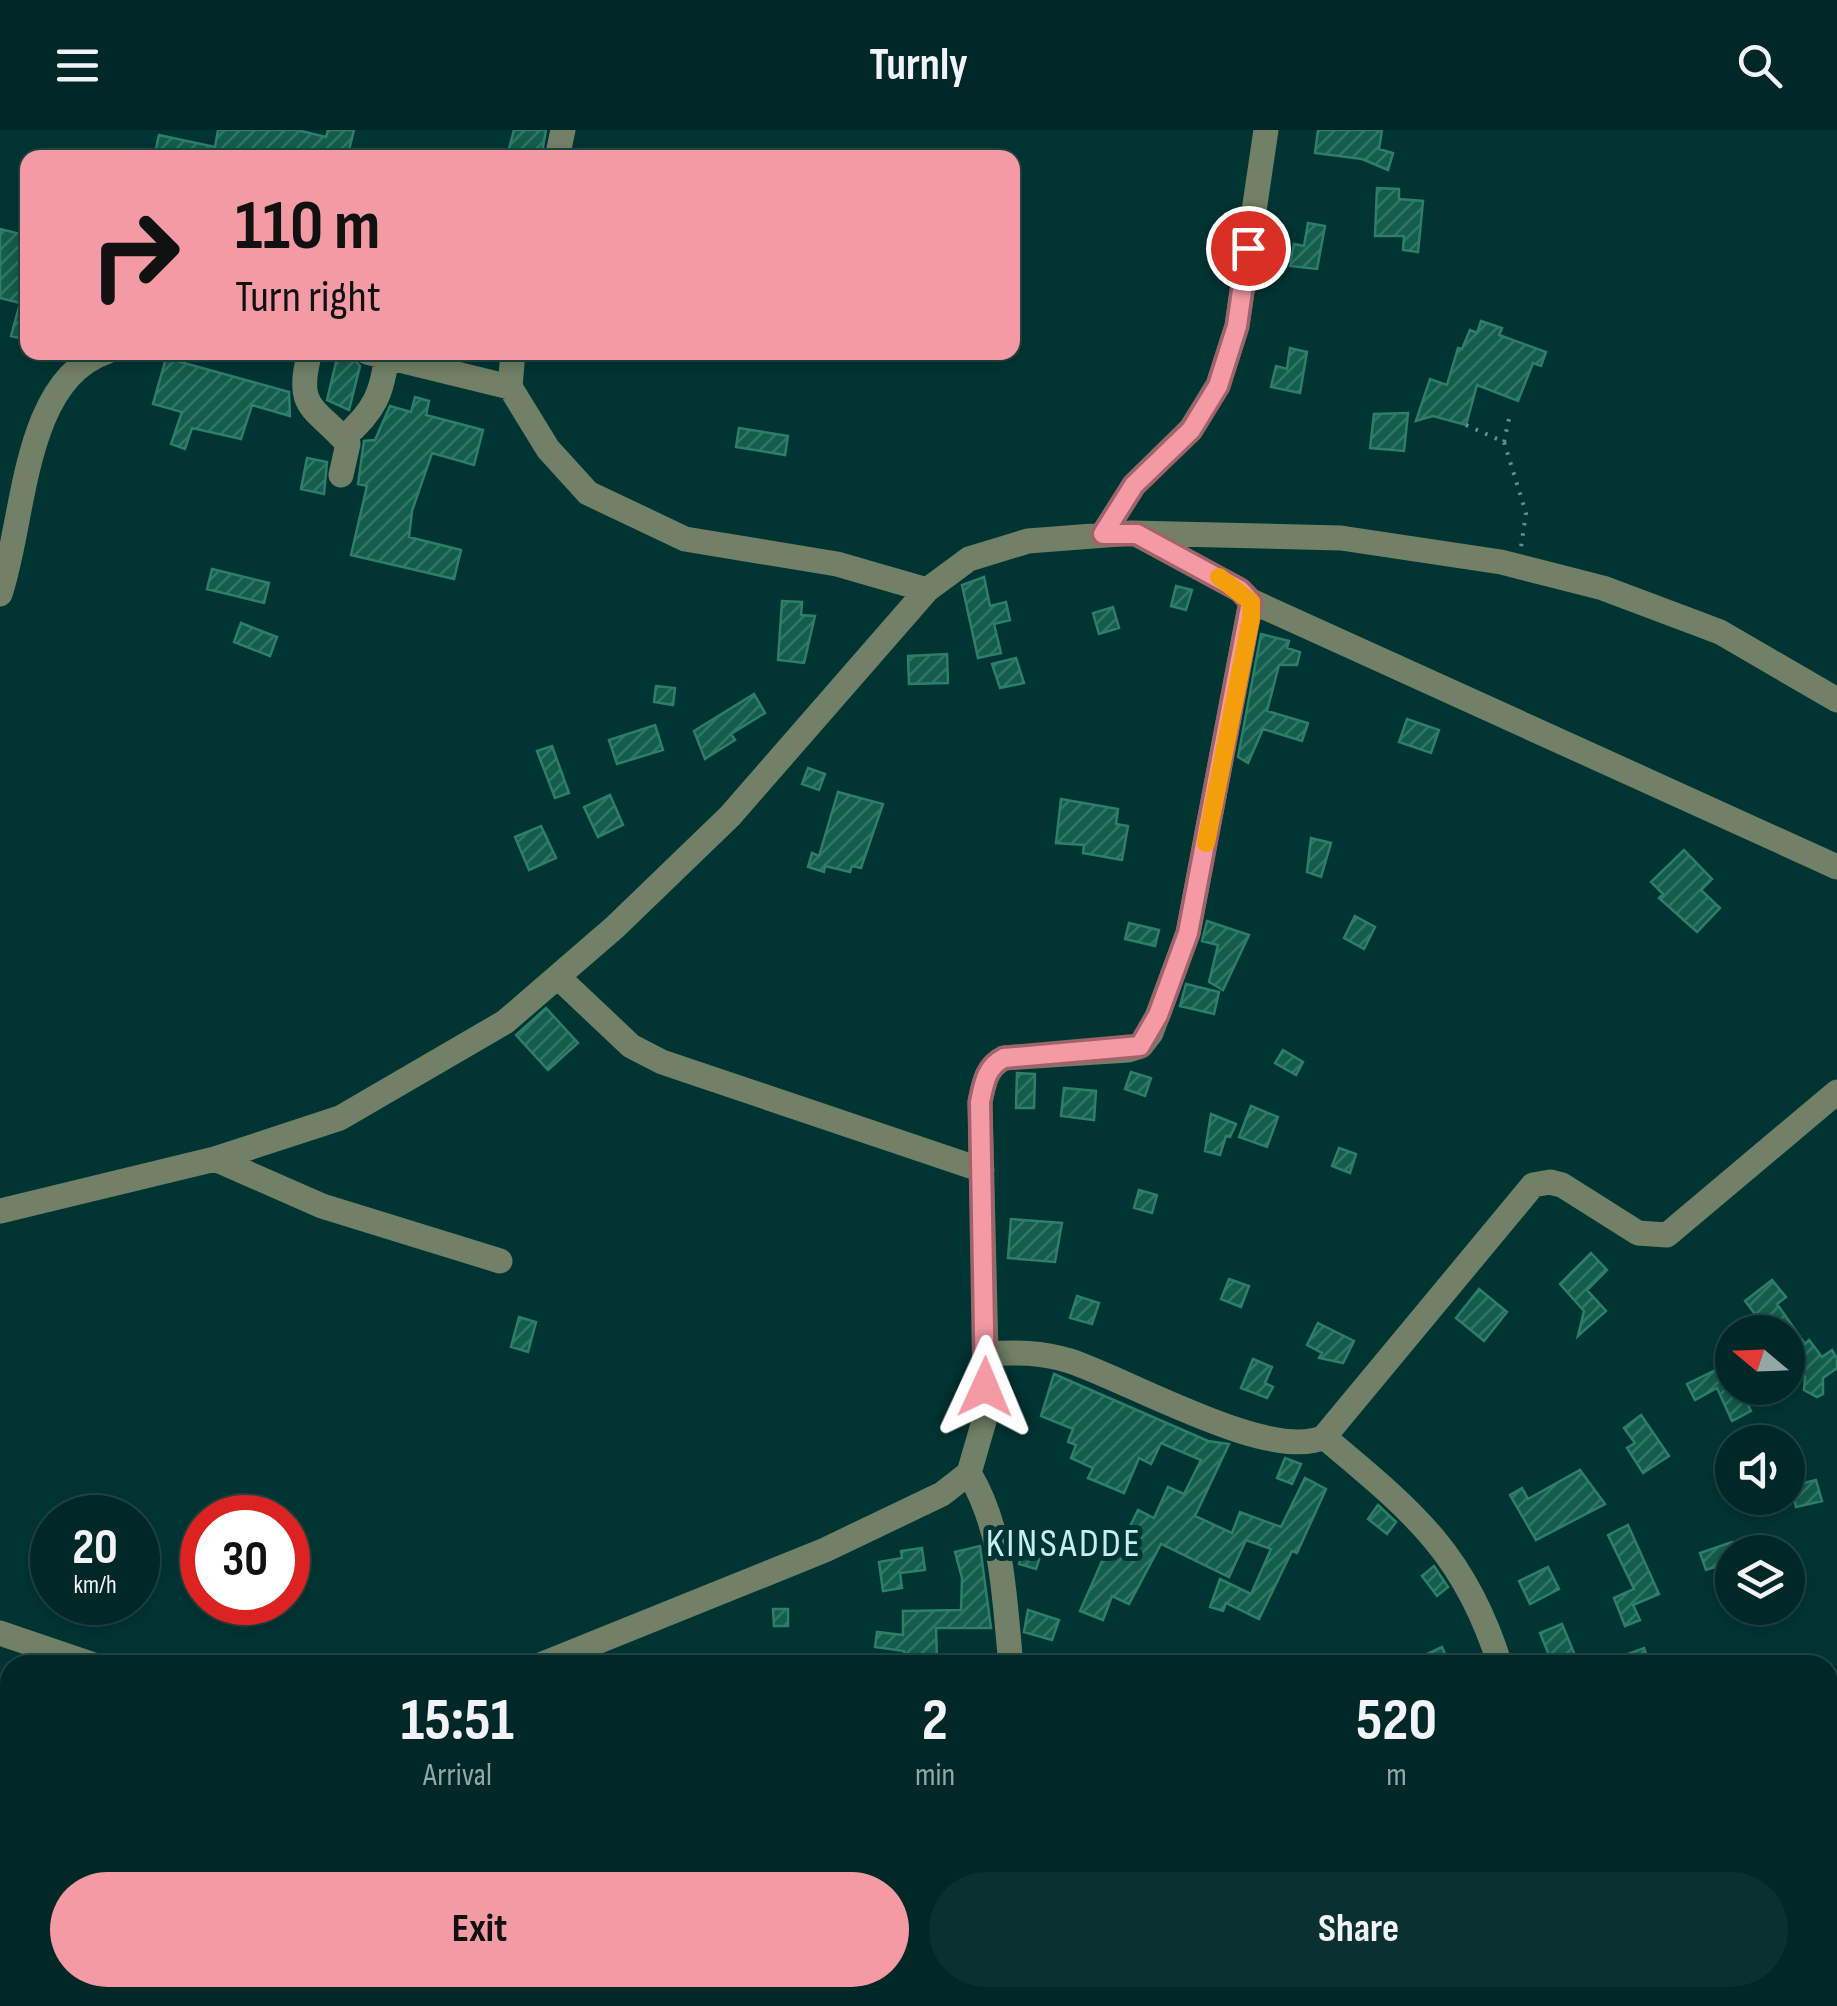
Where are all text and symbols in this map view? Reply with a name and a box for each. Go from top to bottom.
icon: menu [50,38,105,93]
text: Turnly [869,38,968,93]
icon: search [1732,38,1787,93]
text: 110 m [235,185,381,269]
icon: right [70,190,200,320]
pin [1206,206,1291,291]
icon: arrive [1221,221,1276,276]
text: Turn right [235,270,381,325]
north arrow [1715,1315,1805,1405]
map controls [1715,1315,1805,1625]
position arrow [933,1335,1037,1439]
button: sound [1715,1425,1805,1515]
speed limit sign: 30 [180,1495,310,1625]
text: 20 [72,1518,118,1578]
district label: KINSADDE [986,1520,1142,1568]
button: layers [1715,1535,1805,1625]
text: km/h [73,1570,117,1601]
text: 15:51 [401,1685,514,1757]
text: 2 [922,1685,948,1757]
text: 520 [1356,1685,1437,1757]
text: Arrival [423,1756,492,1795]
text: min [915,1756,955,1795]
text: m [1386,1756,1407,1795]
button: Exit [50,1872,909,1987]
button: Share [929,1872,1788,1987]

